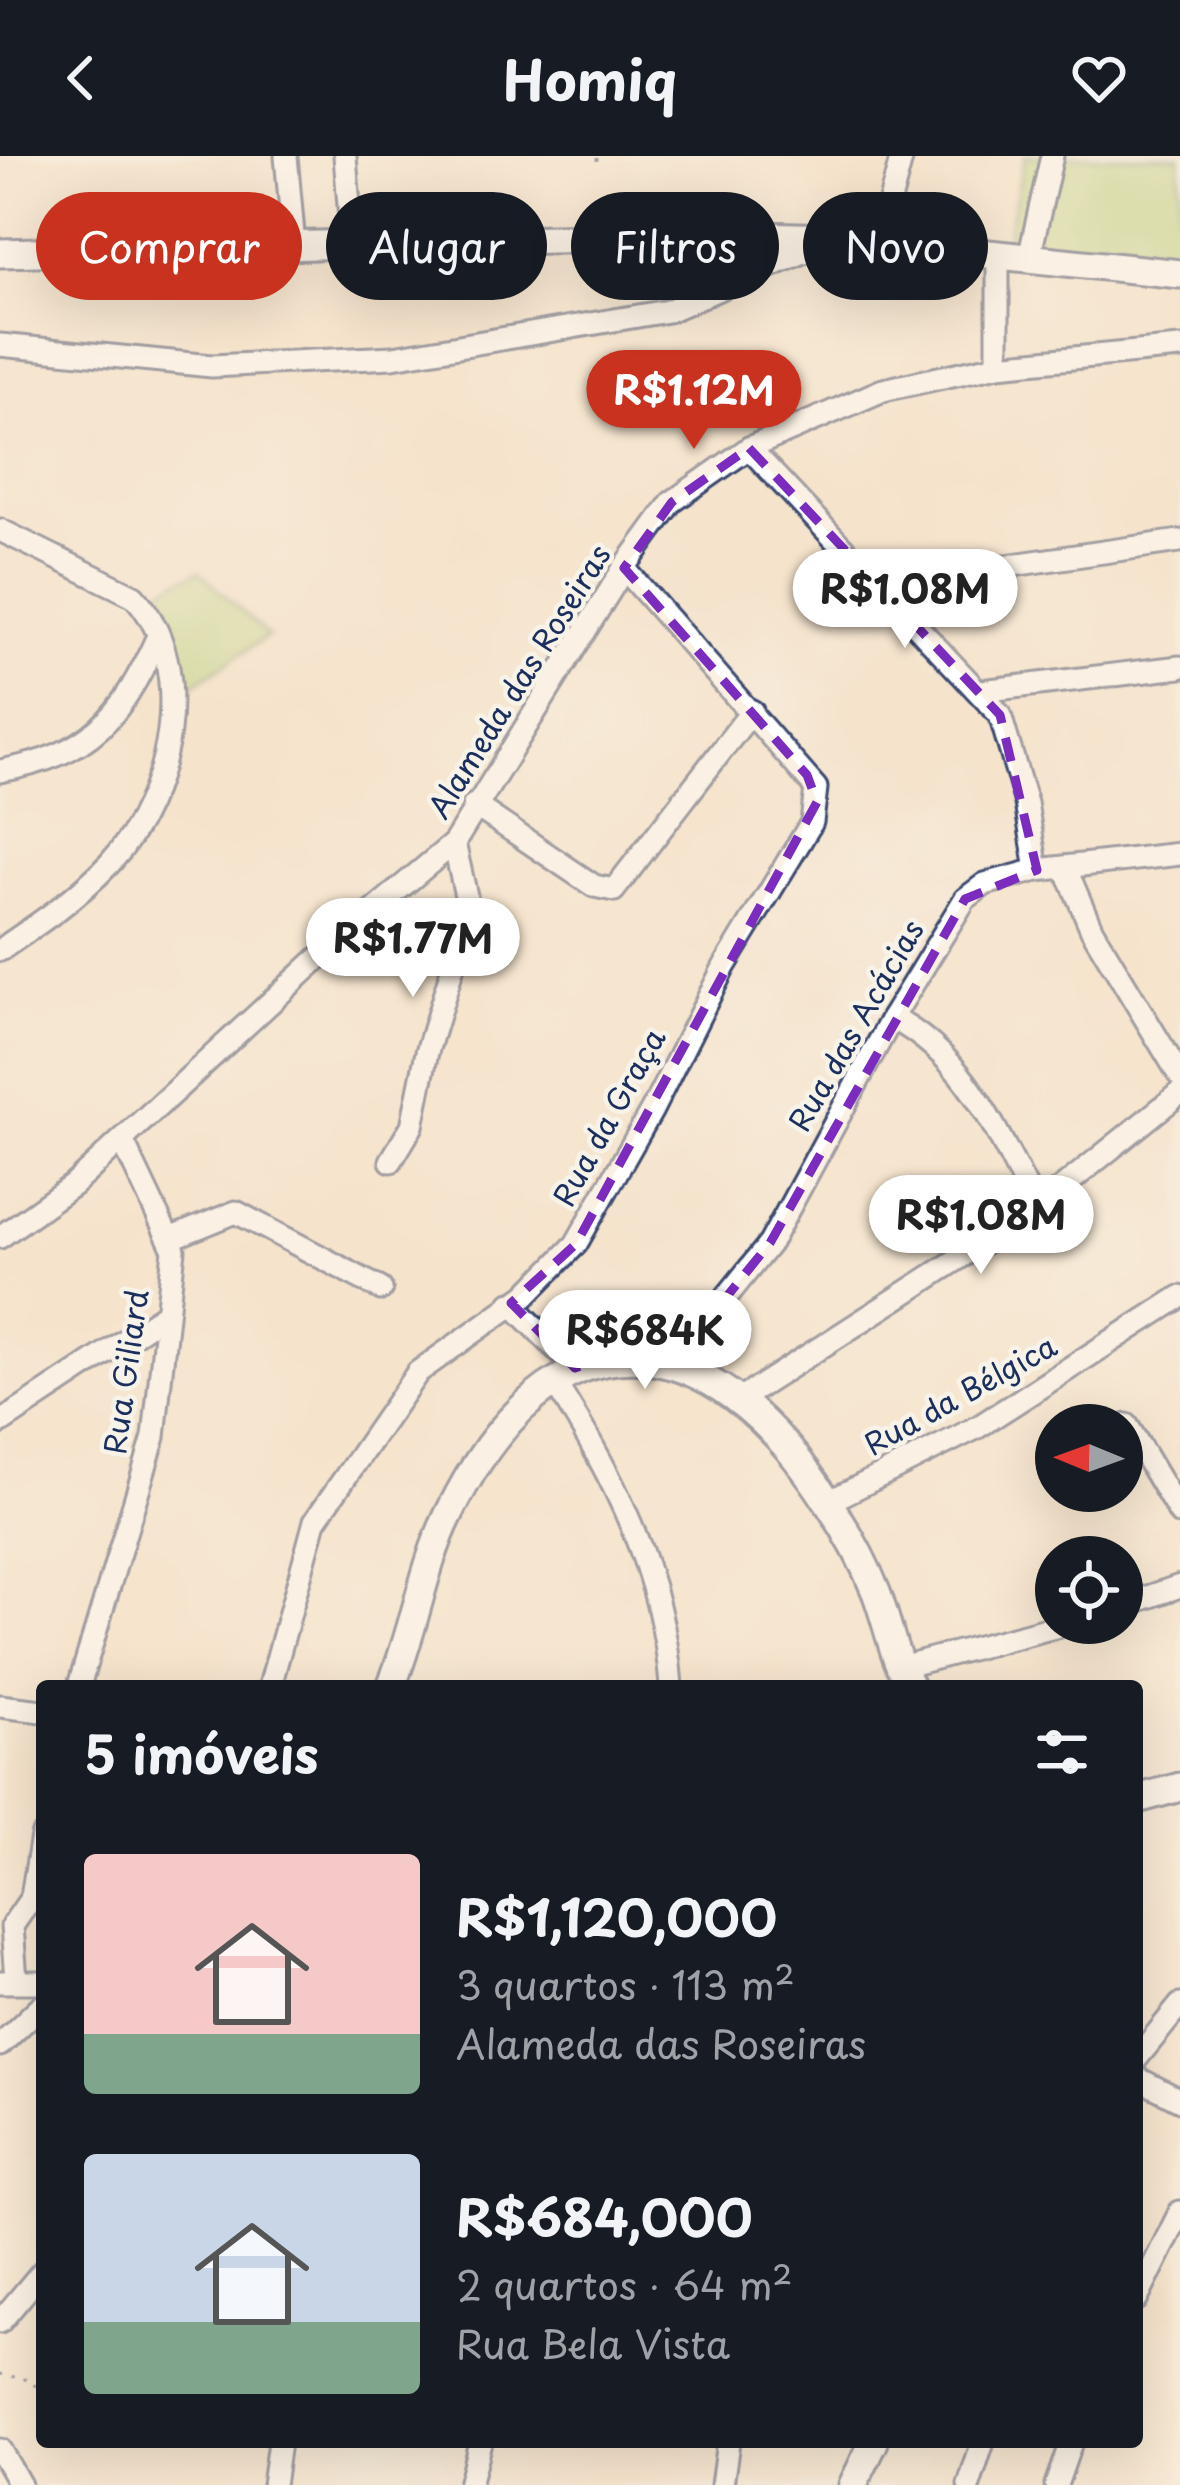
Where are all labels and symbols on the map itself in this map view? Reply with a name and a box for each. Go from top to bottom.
pin: R$1.12M [583,350,805,452]
street label: Alameda das Roseiras [415,535,621,826]
pin: R$1.08M [794,549,1016,651]
pin: R$1.77M [302,898,524,1000]
street label: Rua das Acácias [776,911,934,1139]
street label: Rua da Graça [540,1019,675,1214]
pin: R$1.08M [870,1175,1092,1277]
street label: Rua Giliard [91,1286,158,1457]
pin: R$684K [547,1290,743,1392]
street label: Rua da Bélgica [855,1322,1065,1465]
north arrow [1035,1404,1143,1512]

